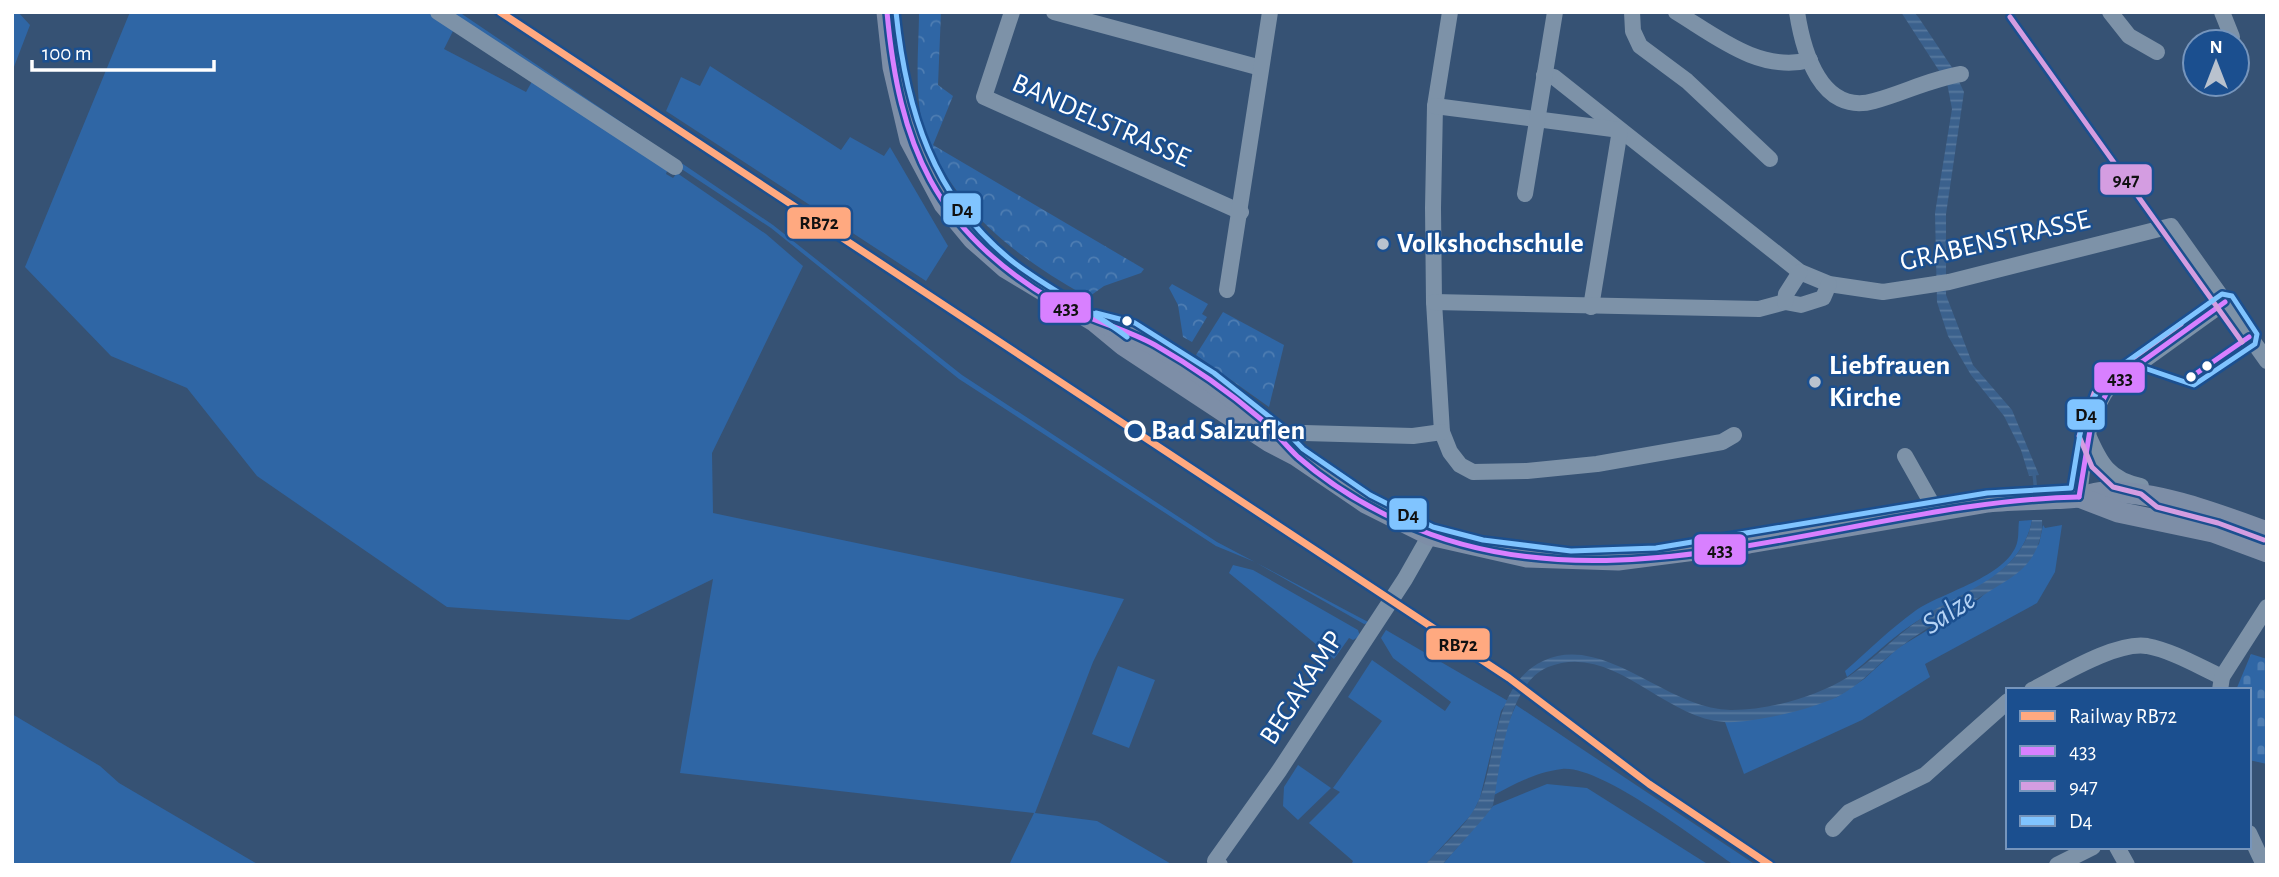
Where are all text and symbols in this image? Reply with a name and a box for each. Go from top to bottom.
scale bar [32,28,214,72]
north arrow [2181,28,2251,98]
text: N [2209,38,2223,57]
text: 100 m [42,43,92,64]
street label: BANDELSTRASSE [1008,69,1194,173]
line badge: 947 [2099,163,2153,196]
text: 947 [2113,171,2139,190]
line badge: D4 [942,192,982,226]
text: D4 [951,201,973,220]
line badge: RB72 [786,206,852,240]
street label: GRABENSTRASSE [1897,206,2093,276]
text: RB72 [799,214,839,233]
place label: Volkshochschule [1397,230,1584,258]
marker: Volkshochschule [1375,236,1391,252]
line badge: 433 [1039,291,1092,324]
text: 433 [1053,299,1079,318]
unlabelled marker [1120,314,1134,328]
place label: Liebfrauen Kirche [1829,352,1950,412]
unlabelled marker [2200,359,2214,373]
line badge: 433 [2093,361,2146,394]
text: 433 [2107,369,2133,388]
unlabelled marker [2184,370,2198,384]
marker: Liebfrauen Kirche [1807,374,1823,390]
line badge: D4 [2066,398,2106,431]
text: D4 [2075,406,2097,425]
place label: Bad Salzuflen [1151,417,1305,445]
marker: Bad Salzuflen [1125,421,1145,441]
line badge: D4 [1388,497,1428,531]
text: D4 [1397,506,1419,525]
line badge: 433 [1693,533,1747,566]
text: 433 [1707,541,1733,560]
water label: Salze [1917,584,1981,640]
street label: BEGAKAMP [1255,626,1349,750]
line badge: RB72 [1425,627,1491,661]
text: RB72 [1438,636,1478,655]
legend [2006,688,2251,849]
text: Railway RB72 [2069,706,2177,727]
text: 433 [2069,741,2096,762]
text: 947 [2069,776,2098,797]
text: D4 [2069,811,2093,832]

